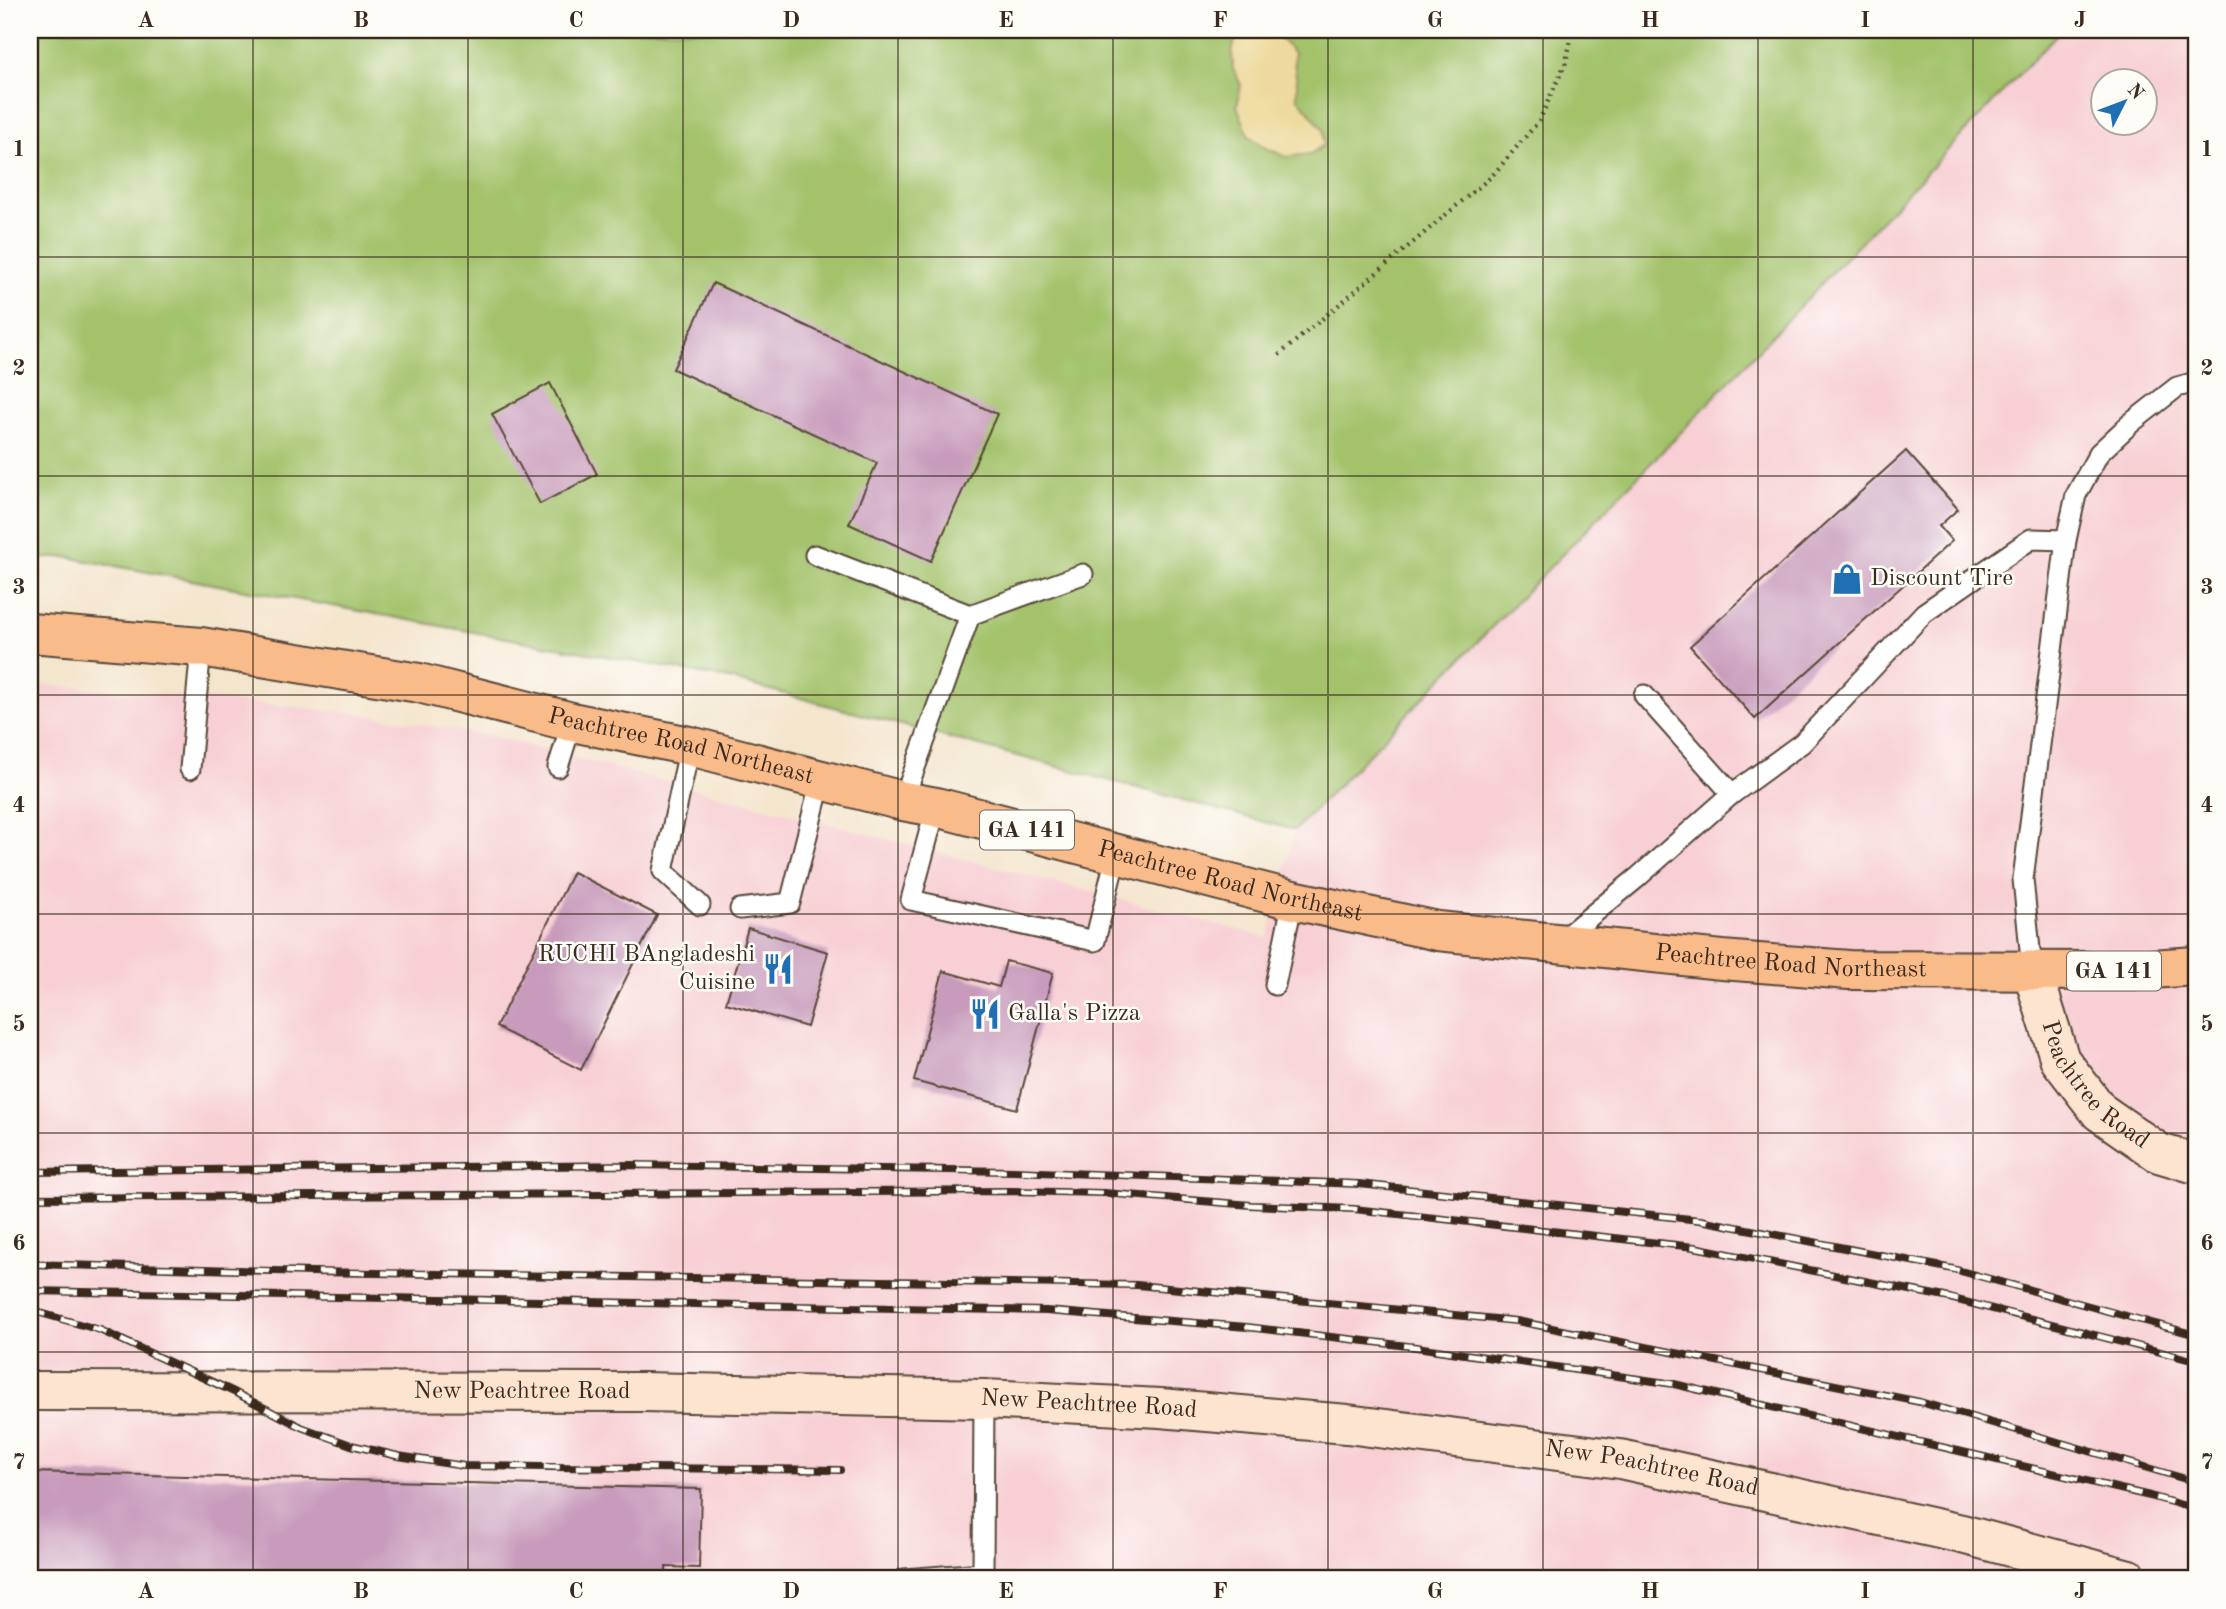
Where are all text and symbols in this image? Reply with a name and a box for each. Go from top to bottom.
text: A [137,9,155,32]
text: B [353,9,369,32]
text: C [568,9,584,32]
text: D [782,9,800,32]
text: E [998,9,1014,32]
text: F [1212,9,1228,32]
text: G [1427,9,1443,32]
text: H [1641,9,1659,32]
text: I [1860,9,1870,32]
text: J [2074,9,2086,32]
north arrow [2090,66,2160,136]
text: N [2123,81,2147,104]
text: 1 [12,138,26,161]
text: 1 [2200,138,2214,161]
text: 2 [12,357,26,380]
text: 2 [2200,357,2214,380]
shop icon: Discount Tire [1830,562,1864,596]
place label: Discount Tire [1870,567,2013,591]
text: 3 [12,576,26,599]
text: 3 [2200,576,2214,599]
street label: Peachtree Road Northeast [545,704,816,789]
text: 4 [12,794,26,817]
text: 4 [2200,794,2214,817]
road number: GA 141 [980,810,1074,850]
street label: Peachtree Road Northeast [1095,838,1365,927]
street label: Peachtree Road Northeast [1654,941,1927,982]
place label: RUCHI BAngladeshi Cuisine [538,943,755,995]
restaurant icon: RUCHI BAngladeshi Cuisine [761,952,795,986]
road number: GA 141 [2067,952,2161,990]
restaurant icon: Galla's Pizza [968,997,1002,1031]
place label: Galla's Pizza [1008,1002,1141,1026]
text: 5 [12,1013,26,1036]
text: 5 [2200,1013,2214,1036]
street label: Peachtree Road [2037,1018,2153,1154]
text: 6 [12,1232,26,1255]
text: 6 [2200,1232,2214,1255]
street label: New Peachtree Road [413,1380,631,1404]
street label: New Peachtree Road [980,1387,1198,1423]
street label: New Peachtree Road [1543,1437,1761,1501]
text: 7 [12,1451,26,1474]
text: 7 [2200,1451,2214,1474]
text: A [137,1580,155,1603]
text: B [353,1580,369,1603]
text: C [568,1580,584,1603]
text: D [782,1580,800,1603]
text: E [998,1580,1014,1603]
text: F [1212,1580,1228,1603]
text: G [1427,1580,1443,1603]
text: H [1641,1580,1659,1603]
text: I [1860,1580,1870,1603]
text: J [2074,1580,2086,1603]

